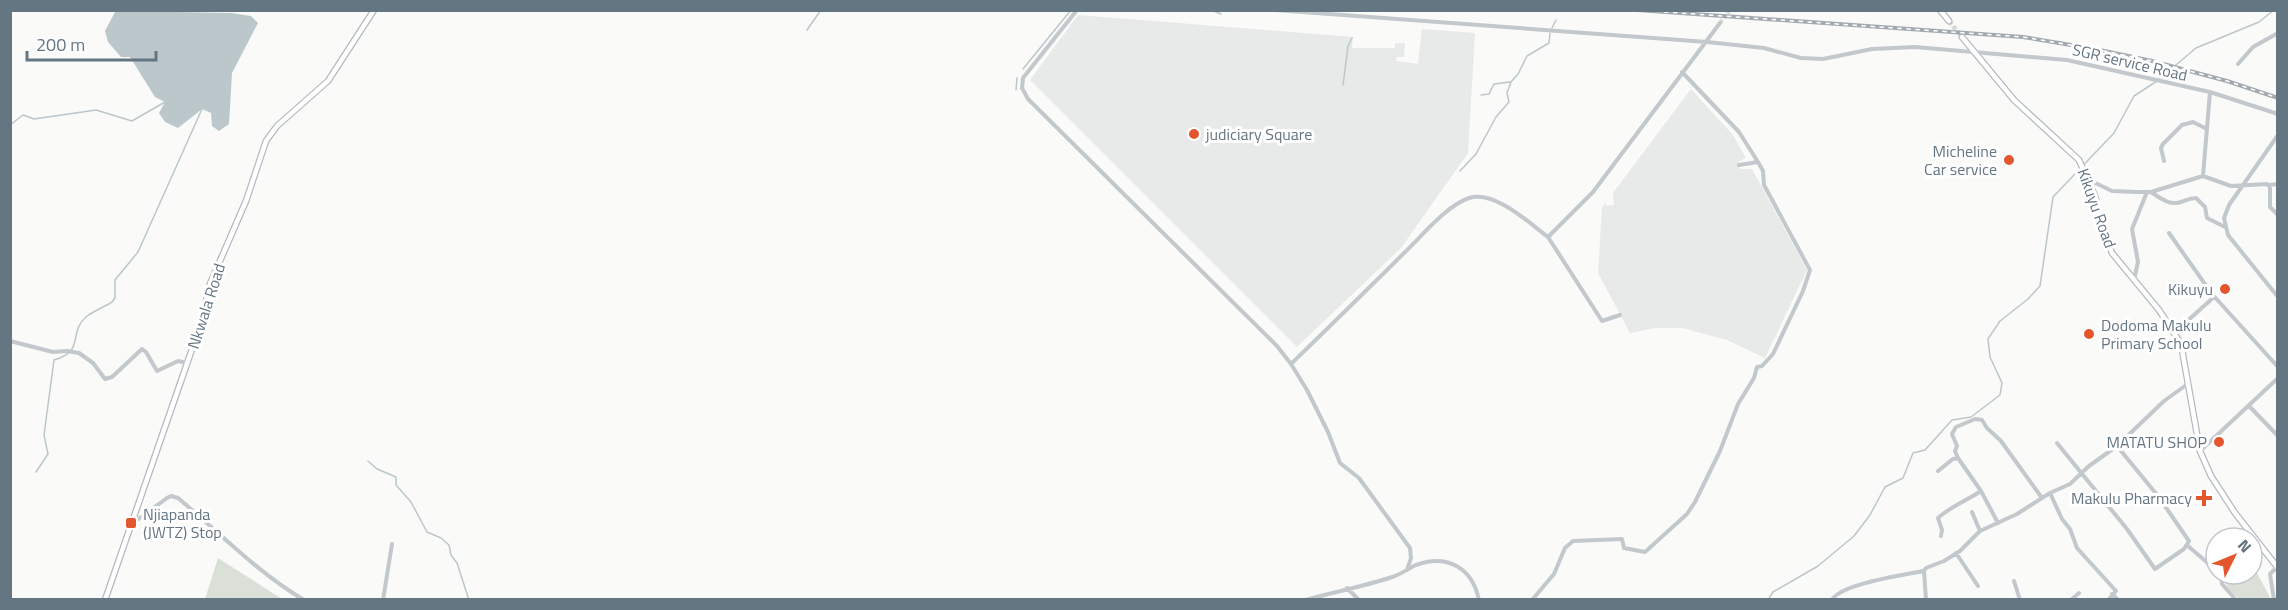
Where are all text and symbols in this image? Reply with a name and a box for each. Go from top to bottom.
scale bar [27,24,156,62]
text: 200 m [36,31,85,58]
street label: SGR service Road [2070,37,2190,87]
place label: judiciary Square [1205,122,1312,146]
marker: judiciary Square [1187,127,1201,141]
place label: Micheline Car service [1924,139,1997,181]
marker: Micheline Car service [2002,153,2016,167]
street label: Kikuyu Road [2072,165,2122,251]
street label: Nkwala Road [181,260,231,352]
place label: Kikuyu [2168,277,2213,301]
marker: Kikuyu [2218,282,2232,296]
place label: Dodoma Makulu Primary School [2101,313,2211,355]
marker: Dodoma Makulu Primary School [2082,327,2096,341]
place label: MATATU SHOP [2107,430,2207,454]
marker: MATATU SHOP [2212,435,2226,449]
place label: Makulu Pharmacy [2071,486,2192,510]
marker: Makulu Pharmacy [2197,491,2211,505]
place label: Njiapanda (JWTZ) Stop [143,502,222,544]
marker: Njiapanda (JWTZ) Stop [124,516,138,530]
north arrow [2204,526,2264,586]
text: N [2232,534,2258,558]

